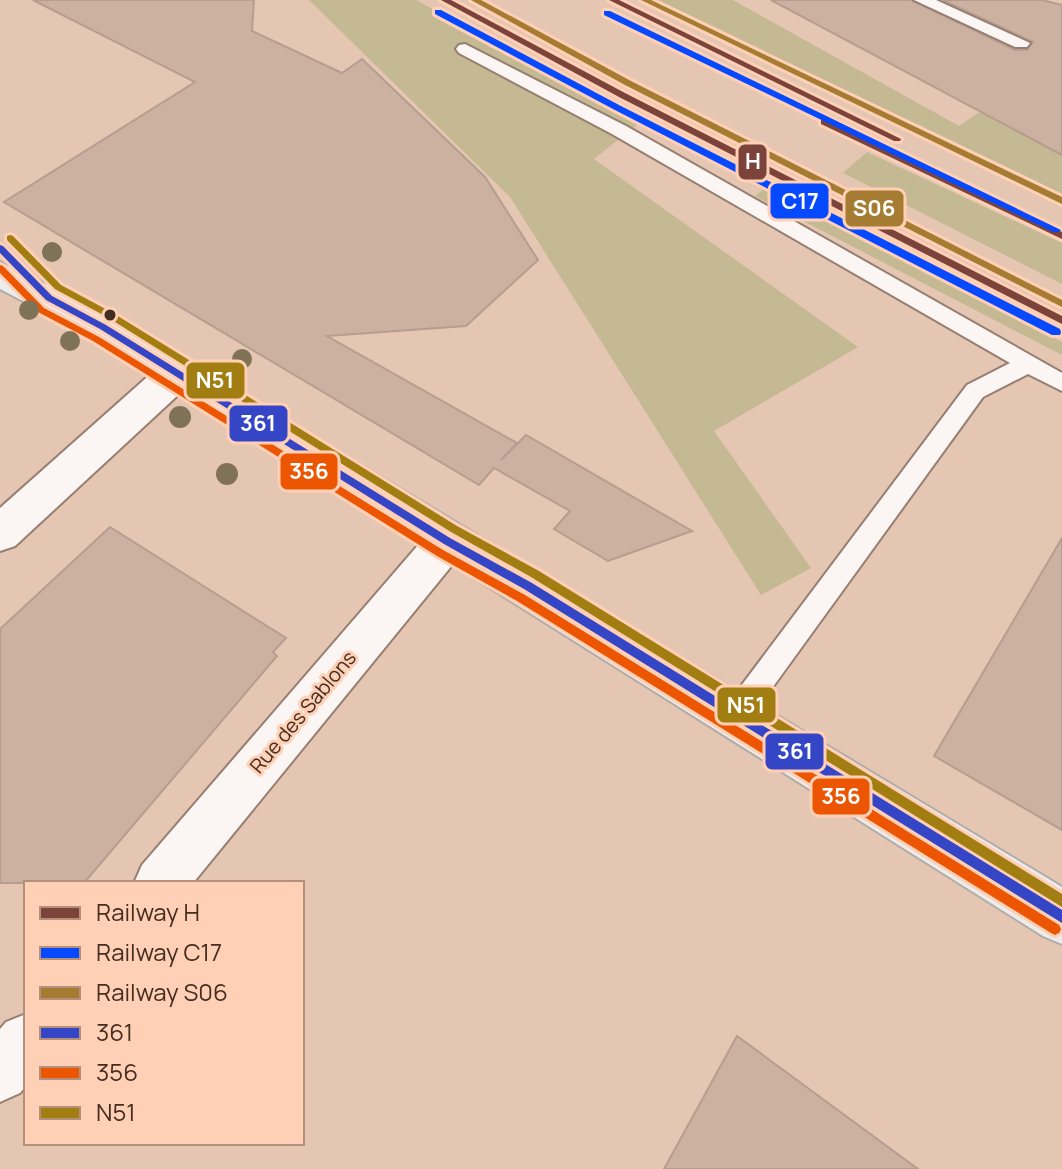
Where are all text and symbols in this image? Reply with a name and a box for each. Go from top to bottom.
line badge: H [737,143,768,181]
text: H [745,146,761,176]
line badge: C17 [769,182,830,220]
text: C17 [781,186,819,216]
line badge: S06 [844,189,905,228]
text: S06 [853,193,895,223]
unlabelled marker [102,307,118,323]
line badge: N51 [185,361,246,400]
text: N51 [196,365,234,395]
line badge: 361 [228,404,289,443]
text: 361 [240,408,276,438]
line badge: 356 [279,452,339,491]
text: 356 [289,456,329,486]
street label: Rue des Sablons [243,645,362,779]
line badge: N51 [716,686,777,724]
text: N51 [727,690,765,720]
line badge: 361 [764,732,825,771]
text: 361 [777,736,813,766]
line badge: 356 [811,777,871,816]
text: 356 [821,781,861,811]
legend [24,881,304,1145]
text: Railway H [96,895,200,928]
text: Railway C17 [96,935,222,968]
text: Railway S06 [96,975,228,1008]
text: 361 [96,1015,133,1048]
text: 356 [96,1055,138,1088]
text: N51 [96,1095,136,1128]

